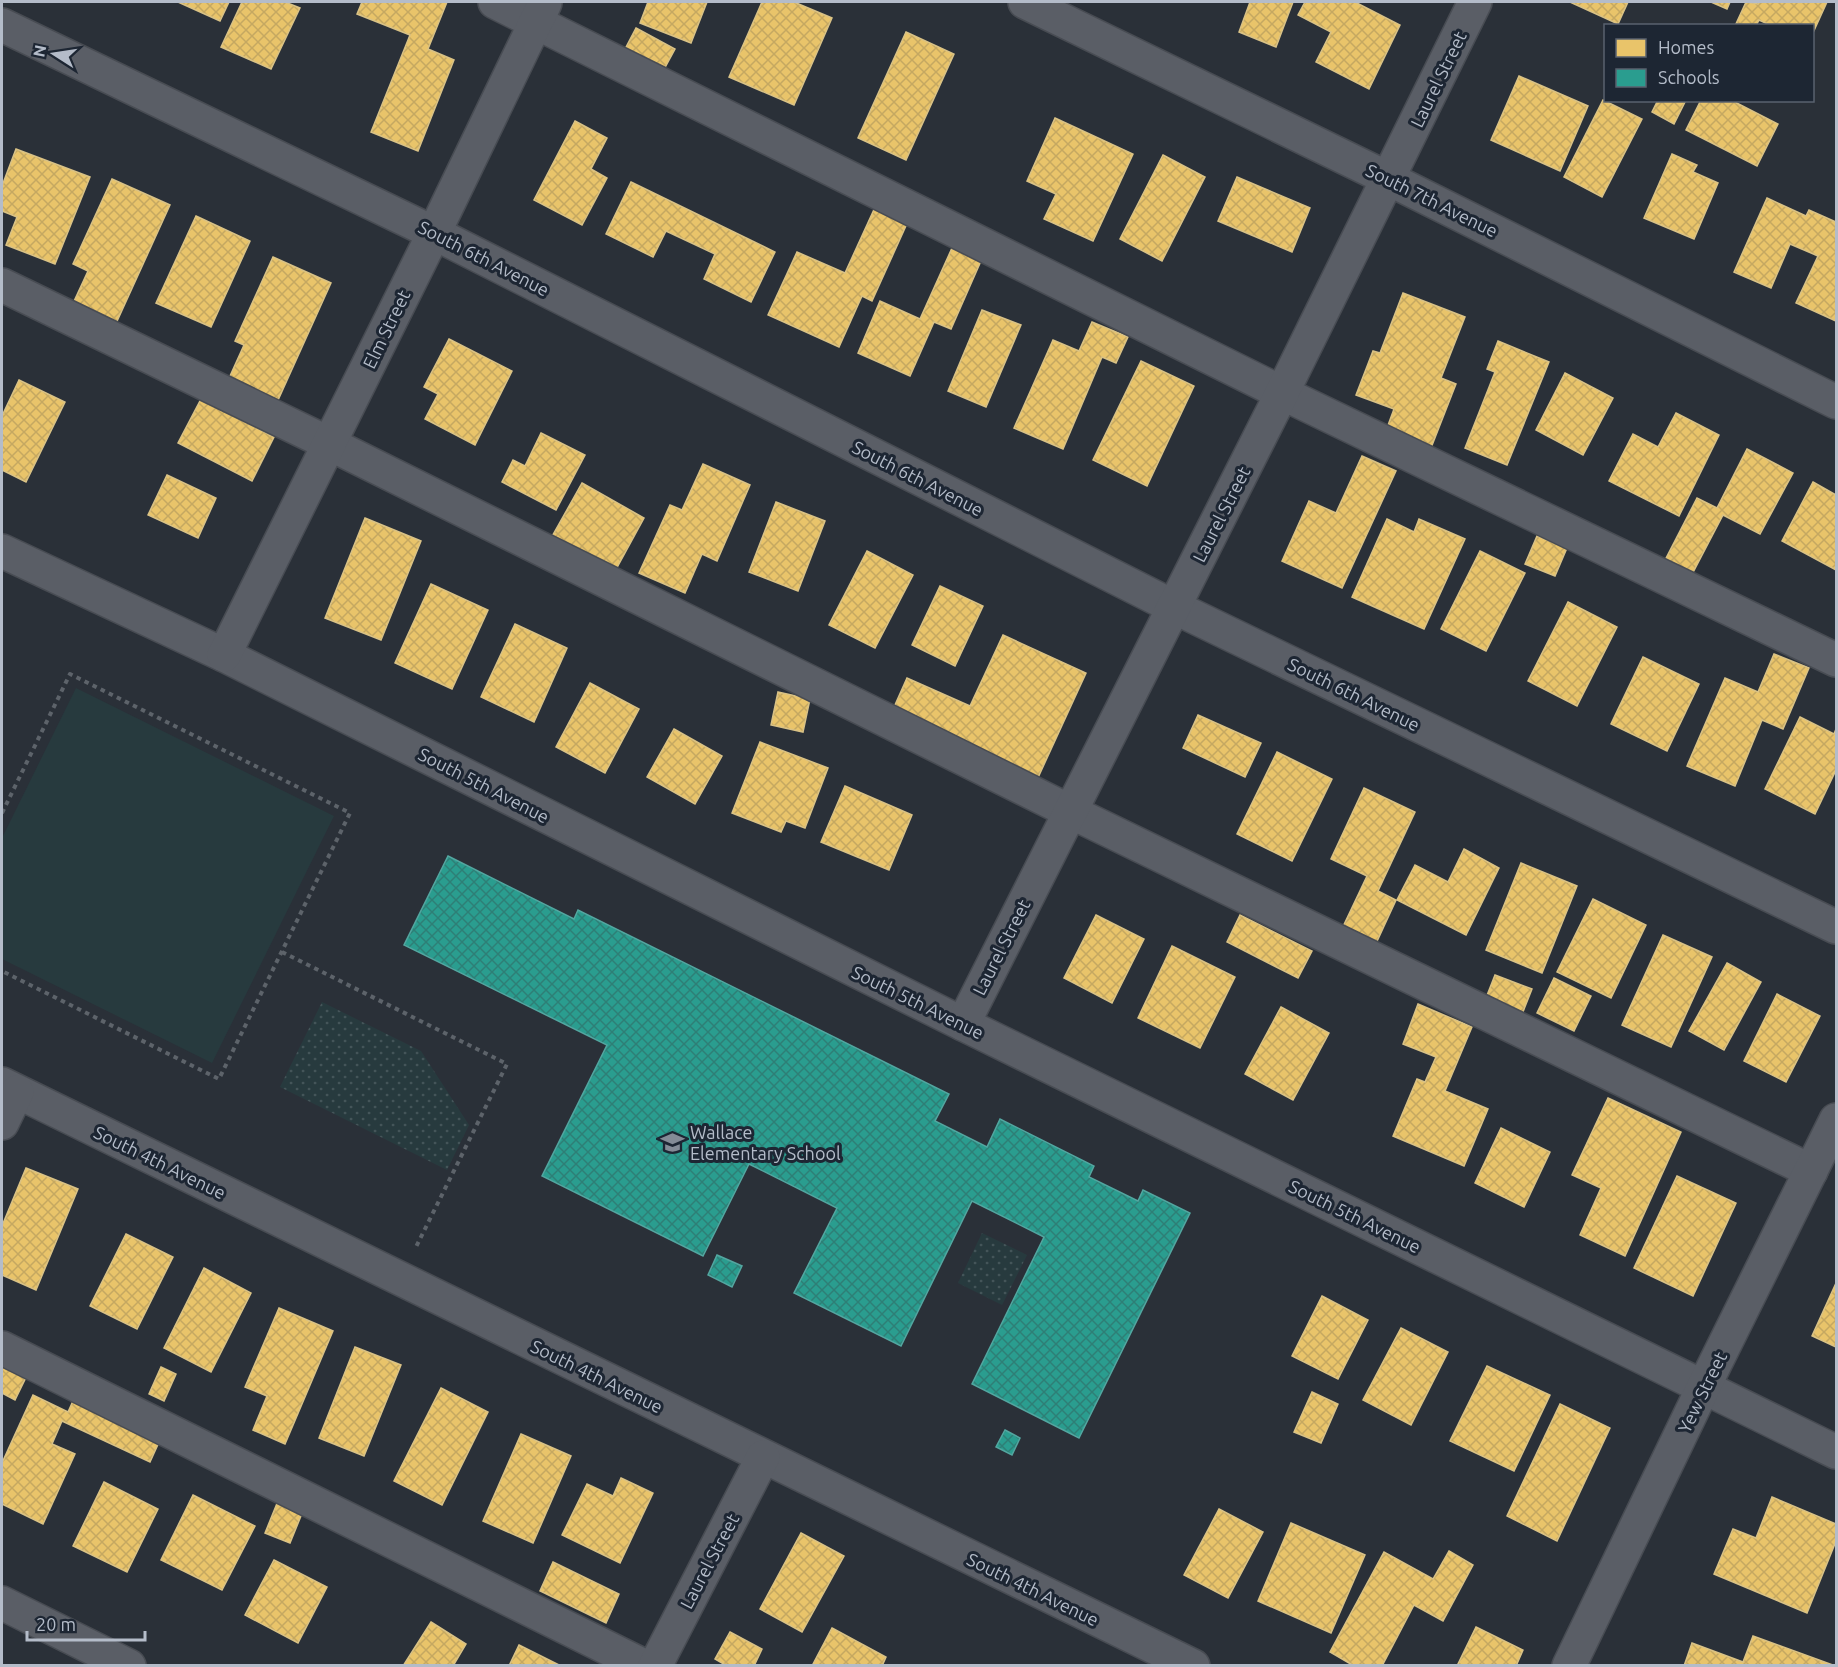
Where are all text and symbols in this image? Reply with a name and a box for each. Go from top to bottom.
north arrow [24,24,84,84]
legend [1604,24,1814,102]
street label: Laurel Street [1406,28,1470,130]
text: Homes [1658,37,1715,57]
text: N [29,43,49,59]
text: Schools [1658,67,1720,87]
street label: South 7th Avenue [1363,159,1501,241]
street label: South 6th Avenue [415,216,553,300]
street label: Elm Street [358,287,414,371]
street label: South 6th Avenue [849,436,987,520]
street label: Laurel Street [1188,463,1254,565]
street label: South 6th Avenue [1285,653,1423,735]
street label: South 5th Avenue [415,743,553,827]
street label: Laurel Street [968,896,1034,998]
street label: South 5th Avenue [849,961,987,1043]
street label: South 4th Avenue [91,1121,229,1203]
place label: Wallace Elementary School [690,1122,841,1163]
school or university icon: Wallace Elementary School [659,1129,685,1155]
street label: South 5th Avenue [1286,1175,1424,1257]
street label: South 4th Avenue [528,1335,666,1417]
street label: Yew Street [1674,1348,1730,1436]
street label: Laurel Street [676,1510,742,1612]
street label: South 4th Avenue [964,1548,1102,1630]
scale bar [27,1604,146,1642]
text: 20 m [36,1614,76,1634]

